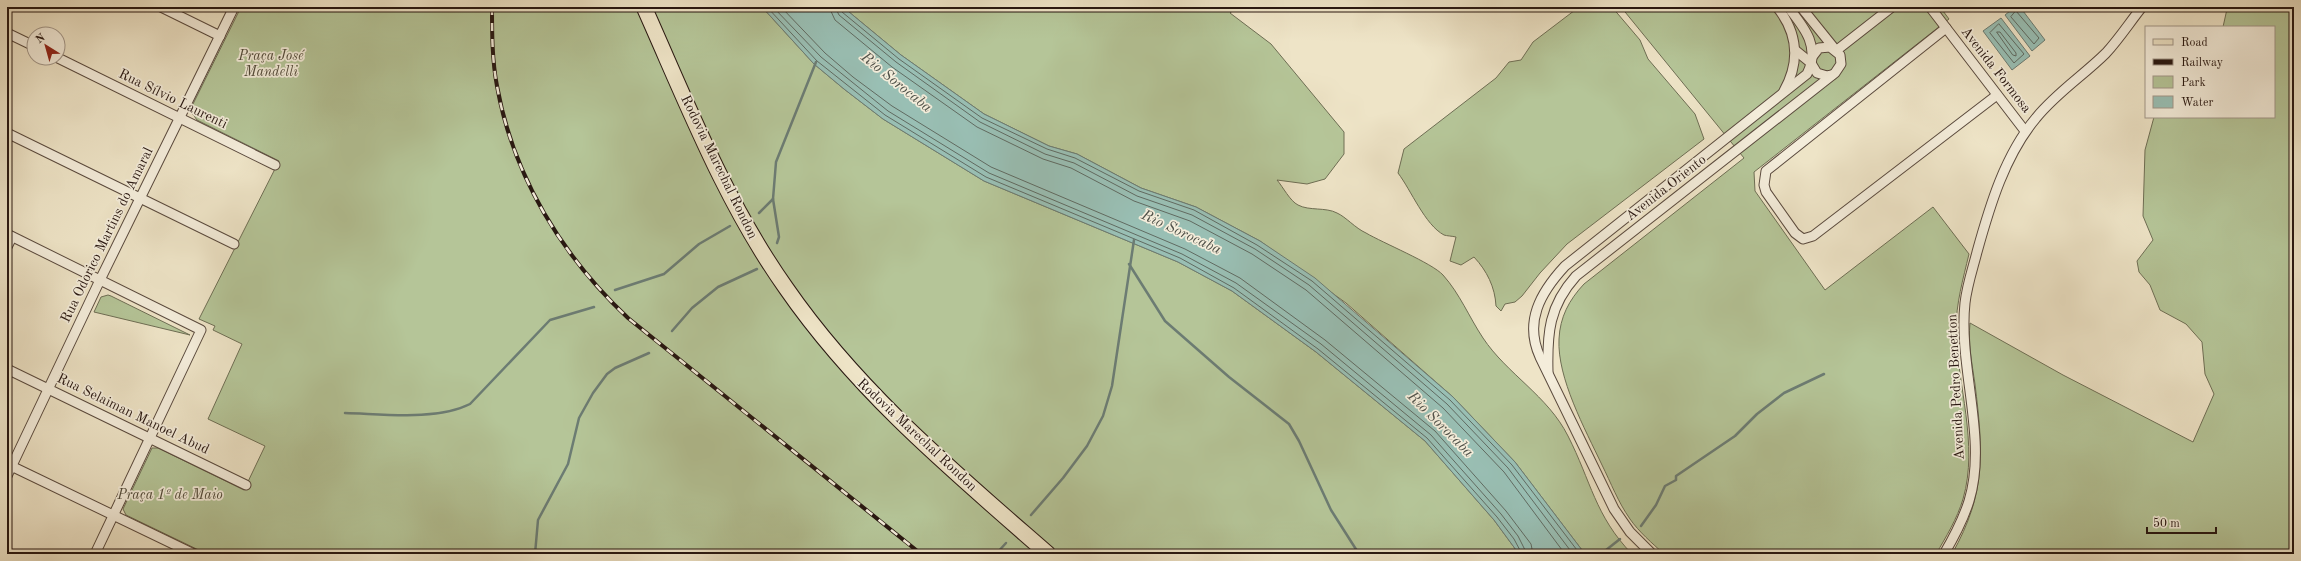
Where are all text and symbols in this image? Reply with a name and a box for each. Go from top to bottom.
street label: Avenida Formosa [1958,24,2034,116]
north arrow [26,26,66,66]
legend [2145,26,2275,118]
text: N [34,32,48,46]
text: Road [2181,37,2208,49]
park label: Praça José Mandelli [237,49,305,79]
water label: Rio Sorocaba [857,49,934,116]
text: Railway [2181,57,2224,69]
street label: Rua Sílvio Laurenti [117,67,230,131]
text: Park [2181,77,2206,89]
street label: Rodovia Marechal Rondon [678,93,760,242]
text: Water [2181,97,2214,109]
street label: Rua Odorico Martins do Amaral [58,145,156,325]
street label: Avenida Oriento [1623,152,1709,224]
water label: Rio Sorocaba [1138,208,1223,258]
street label: Avenida Pedro Benetton [1945,313,1967,460]
street label: Rua Selaiman Manoel Abud [55,371,211,457]
street label: Rodovia Marechal Rondon [854,376,980,494]
water label: Rio Sorocaba [1404,389,1476,461]
park label: Praça 1º de Maio [116,488,223,502]
scale bar [2147,509,2216,535]
text: 50 m [2153,517,2180,530]

